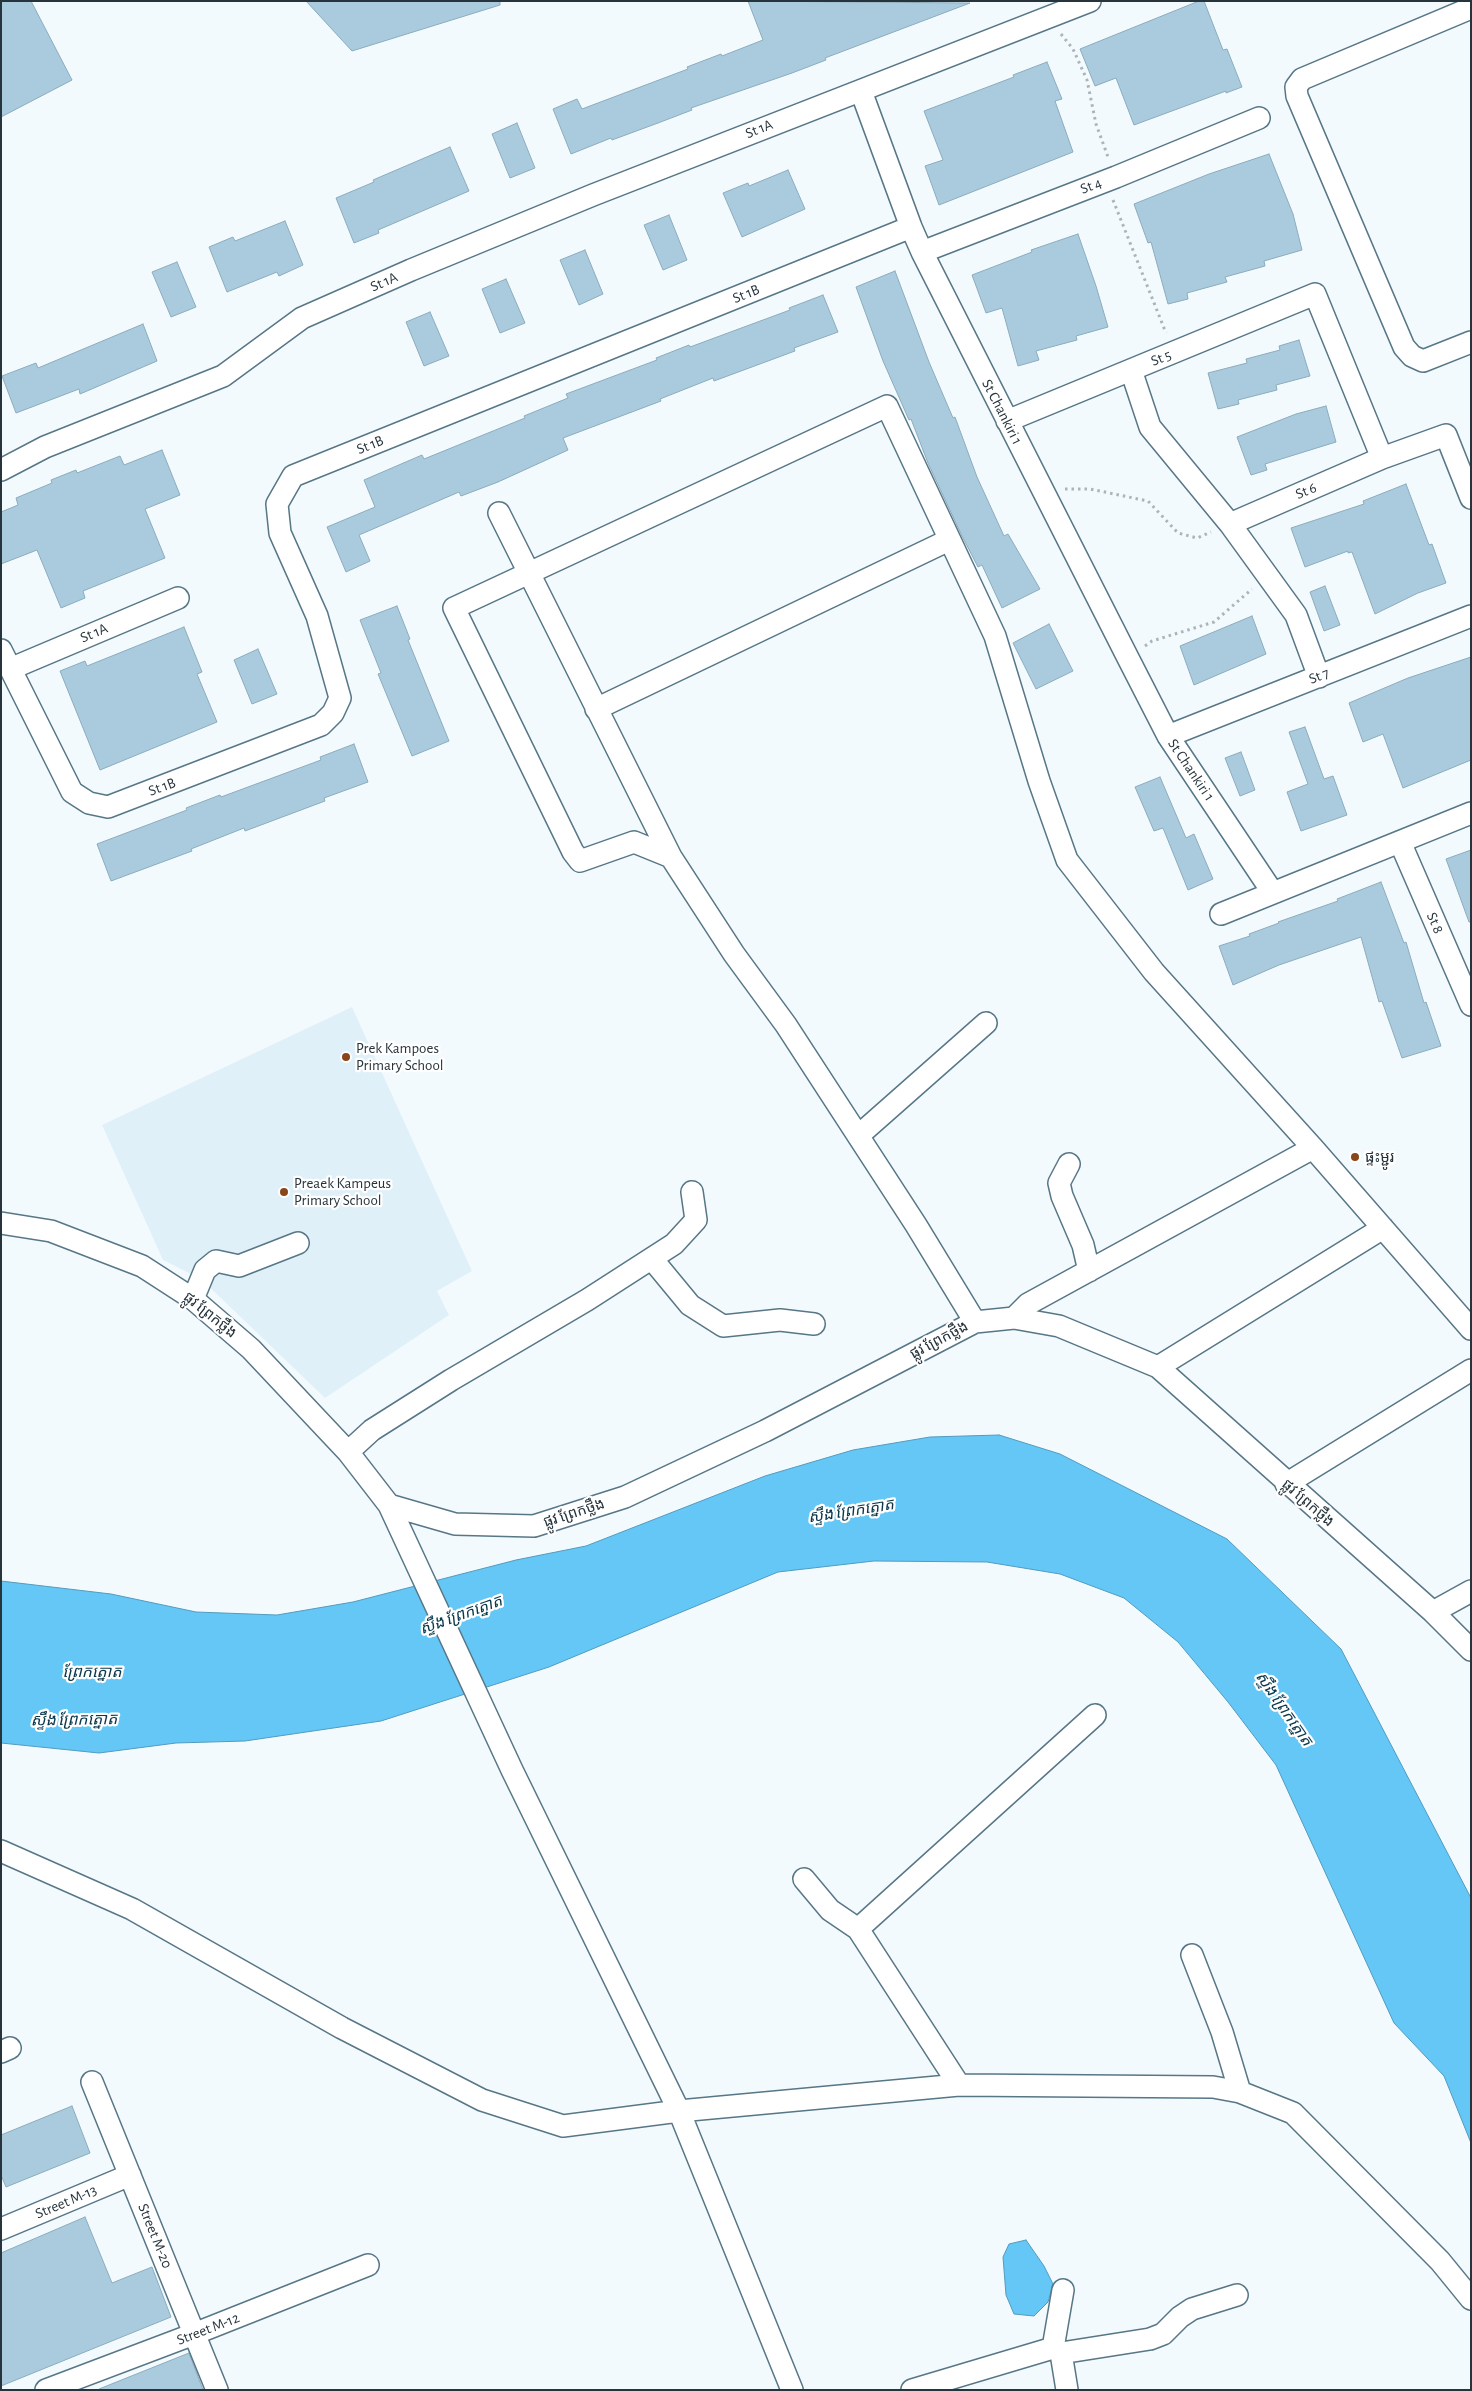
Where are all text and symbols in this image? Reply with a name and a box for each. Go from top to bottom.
street label: St 1A [743,115,775,143]
street label: St 4 [1078,174,1104,198]
street label: St 1A [367,268,401,296]
street label: St 1B [730,280,762,308]
street label: St 5 [1148,346,1174,370]
street label: St Chankiri 1 [978,376,1026,448]
street label: St 1B [354,431,386,459]
street label: St 6 [1293,479,1319,503]
street label: St 1A [78,619,110,647]
street label: St 7 [1306,664,1332,688]
street label: St Chankiri 1 [1164,736,1218,804]
street label: St 1B [146,774,178,800]
street label: St 8 [1422,910,1448,936]
place label: Prek Kampoes Primary School [356,1039,444,1074]
marker: Prek Kampoes Primary School [340,1051,352,1063]
place label: ផ្ទះម្ជូរ [1365,1148,1394,1166]
marker: ផ្ទះម្ជូរ [1349,1151,1361,1163]
place label: Preaek Kampeus Primary School [294,1174,391,1209]
marker: Preaek Kampeus Primary School [278,1186,290,1198]
street label: ផ្លូវ ព្រែកថ្លឹង [180,1288,240,1342]
street label: ផ្លូវ ព្រែកថ្លឹង [907,1317,971,1363]
street label: ផ្លូវ ព្រែកថ្លឹង [1278,1475,1338,1531]
street label: ផ្លូវ ព្រែកថ្លឹង [541,1495,607,1531]
water label: ស្ទឹង ព្រែកត្នោត [807,1495,895,1527]
water label: ស្ទឹង ព្រែកត្នោត [417,1591,505,1639]
water label: ព្រែកត្នោត [62,1662,122,1682]
water label: ស្ទឹង ព្រែកត្នោត [1251,1668,1317,1750]
water label: ស្ទឹង ព្រែកត្នោត [31,1710,117,1730]
street label: Street M-13 [33,2181,99,2223]
street label: Street M-20 [134,2201,176,2271]
street label: Street M-12 [174,2309,242,2349]

